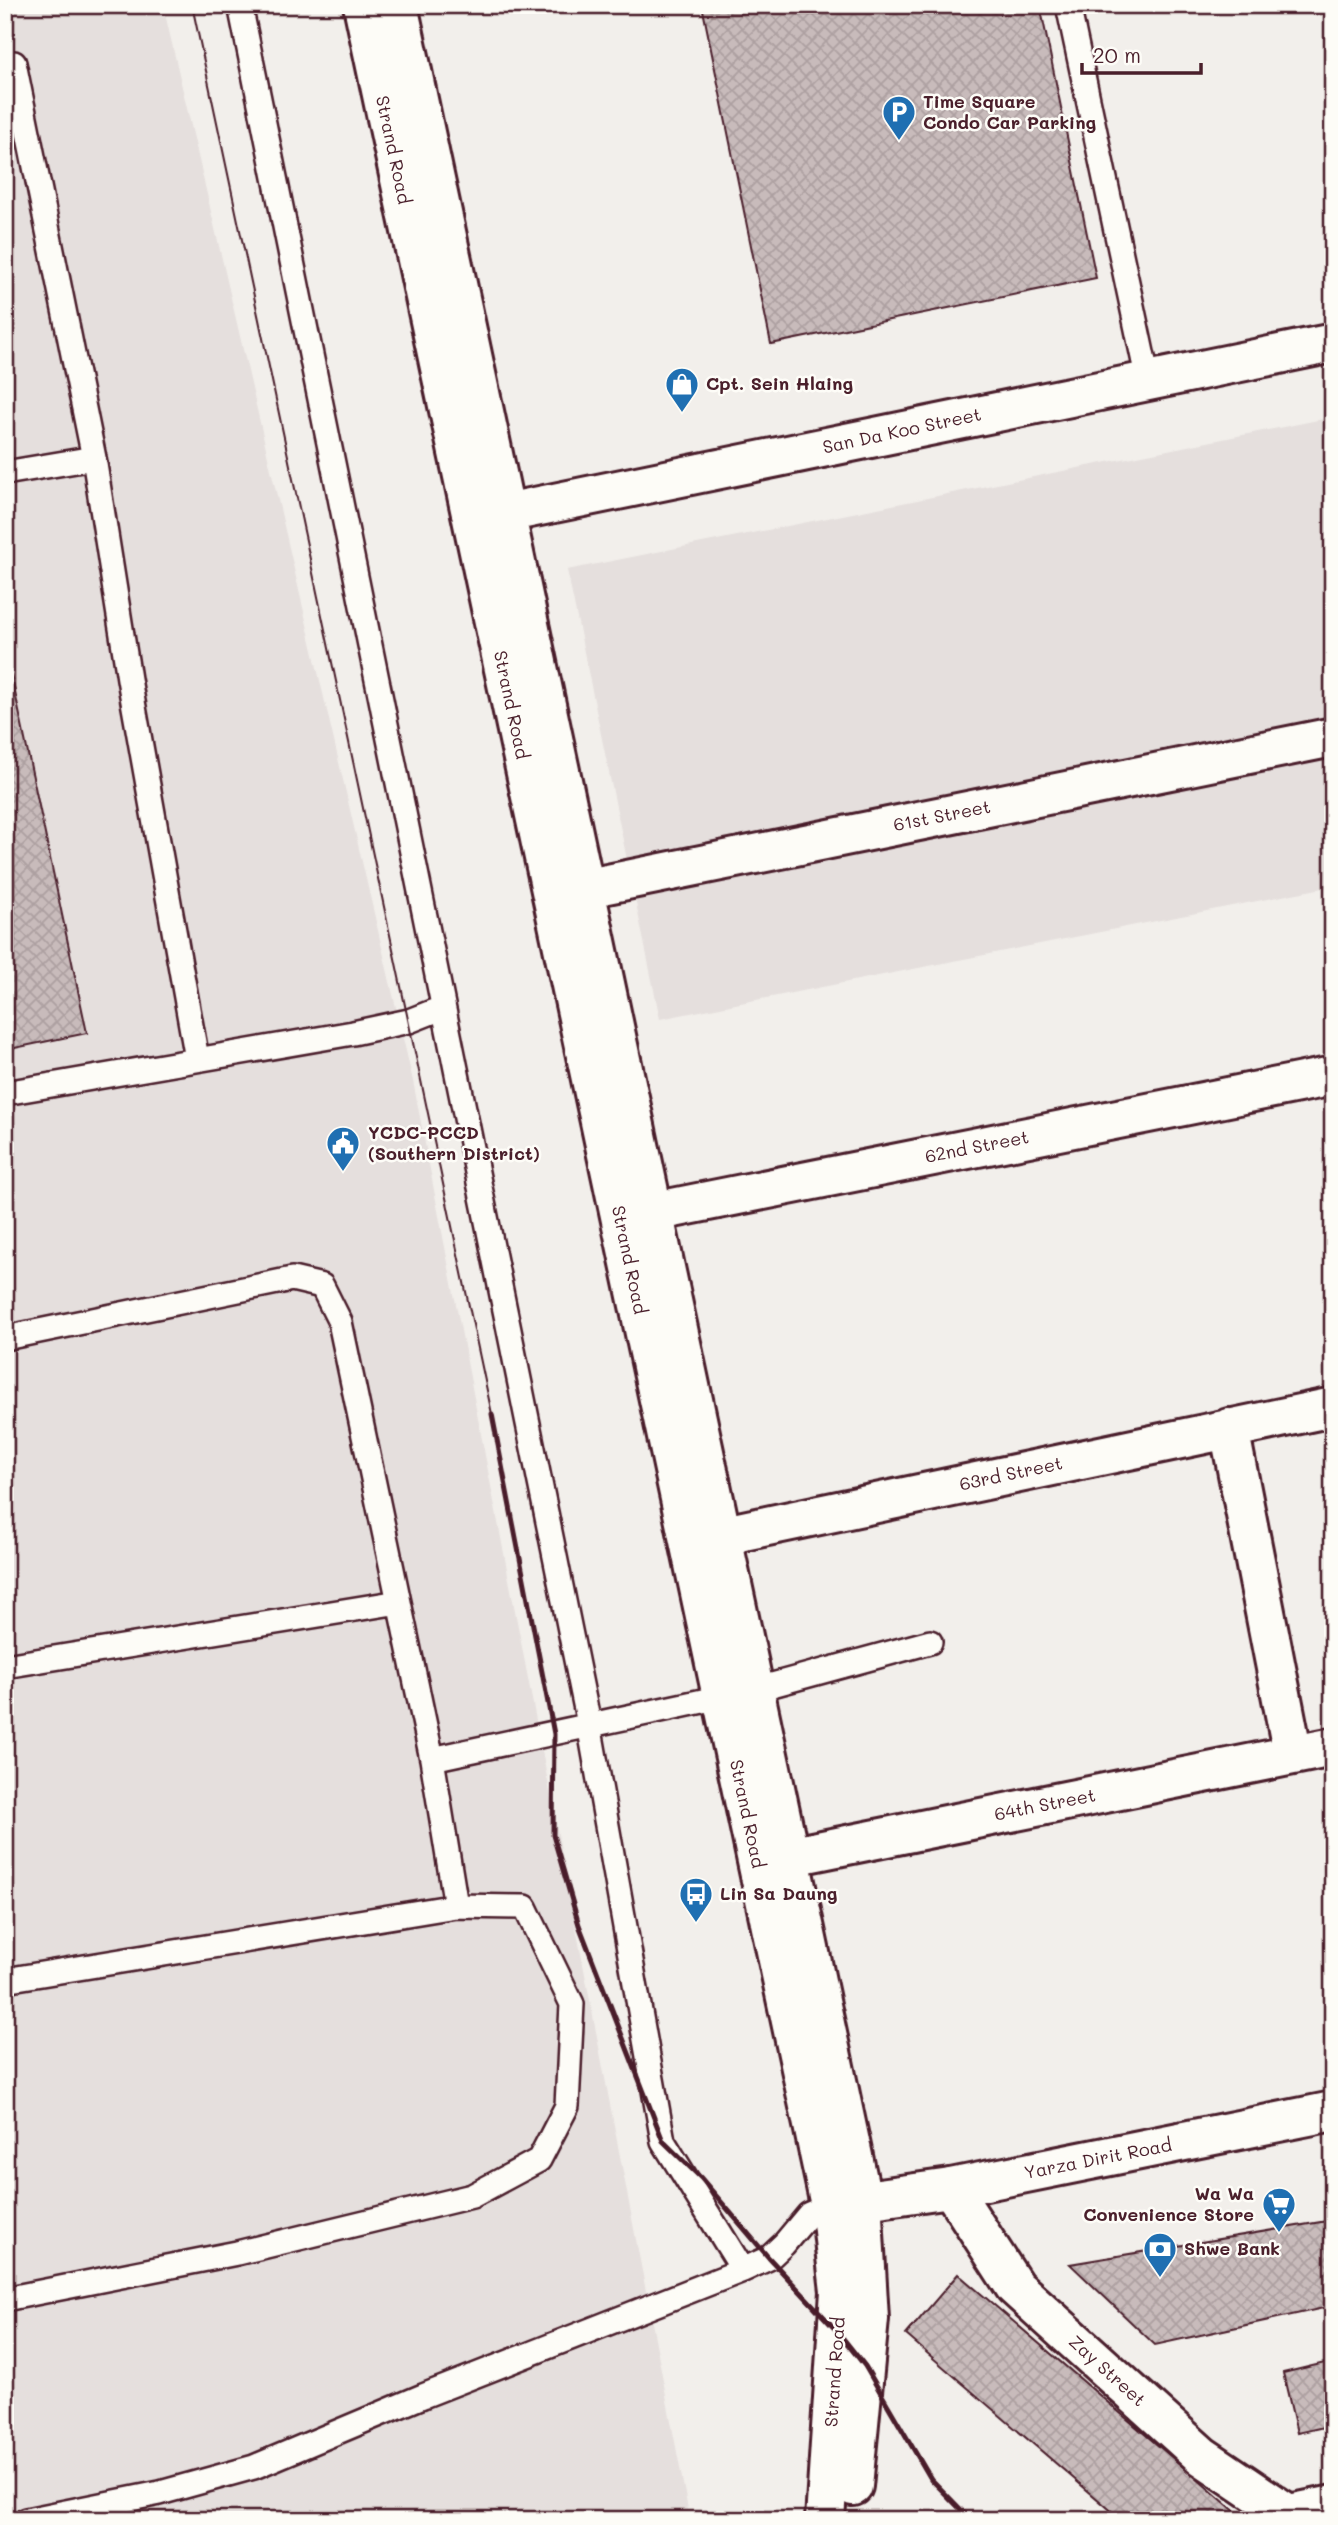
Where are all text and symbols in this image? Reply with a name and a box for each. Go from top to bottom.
scale bar [1082,32,1202,76]
text: 20 m [1093,41,1141,68]
place label: Time Square Condo Car Parking [923,89,1097,134]
street label: Strand Road [371,93,417,206]
parking icon: Time Square Condo Car Parking [880,93,918,142]
shop icon: Cpt. Sein Hlaing [663,365,701,414]
place label: Cpt. Sein Hlaing [706,371,853,395]
street label: San Da Koo Street [820,401,983,459]
street label: Strand Road [489,648,535,761]
street label: 61st Street [891,794,993,836]
place label: YCDC-PCCD (Southern District) [368,1120,540,1165]
public building icon: YCDC-PCCD (Southern District) [324,1124,362,1173]
street label: 62nd Street [923,1124,1031,1168]
street label: Strand Road [607,1203,653,1316]
street label: 63rd Street [957,1450,1065,1496]
street label: Strand Road [725,1757,771,1870]
street label: 64th Street [992,1782,1097,1826]
bus stop icon: Lin Sa Daung [677,1875,715,1924]
place label: Lin Sa Daung [720,1881,838,1905]
street label: Yarza Dirit Road [1022,2132,1174,2184]
place label: Wa Wa Convenience Store [1083,2181,1254,2226]
supermarket icon: Wa Wa Convenience Store [1260,2185,1298,2234]
bank icon: Shwe Bank [1141,2230,1179,2279]
place label: Shwe Bank [1184,2236,1280,2260]
street label: Strand Road [818,2316,850,2428]
street label: Zay Street [1064,2329,1151,2411]

